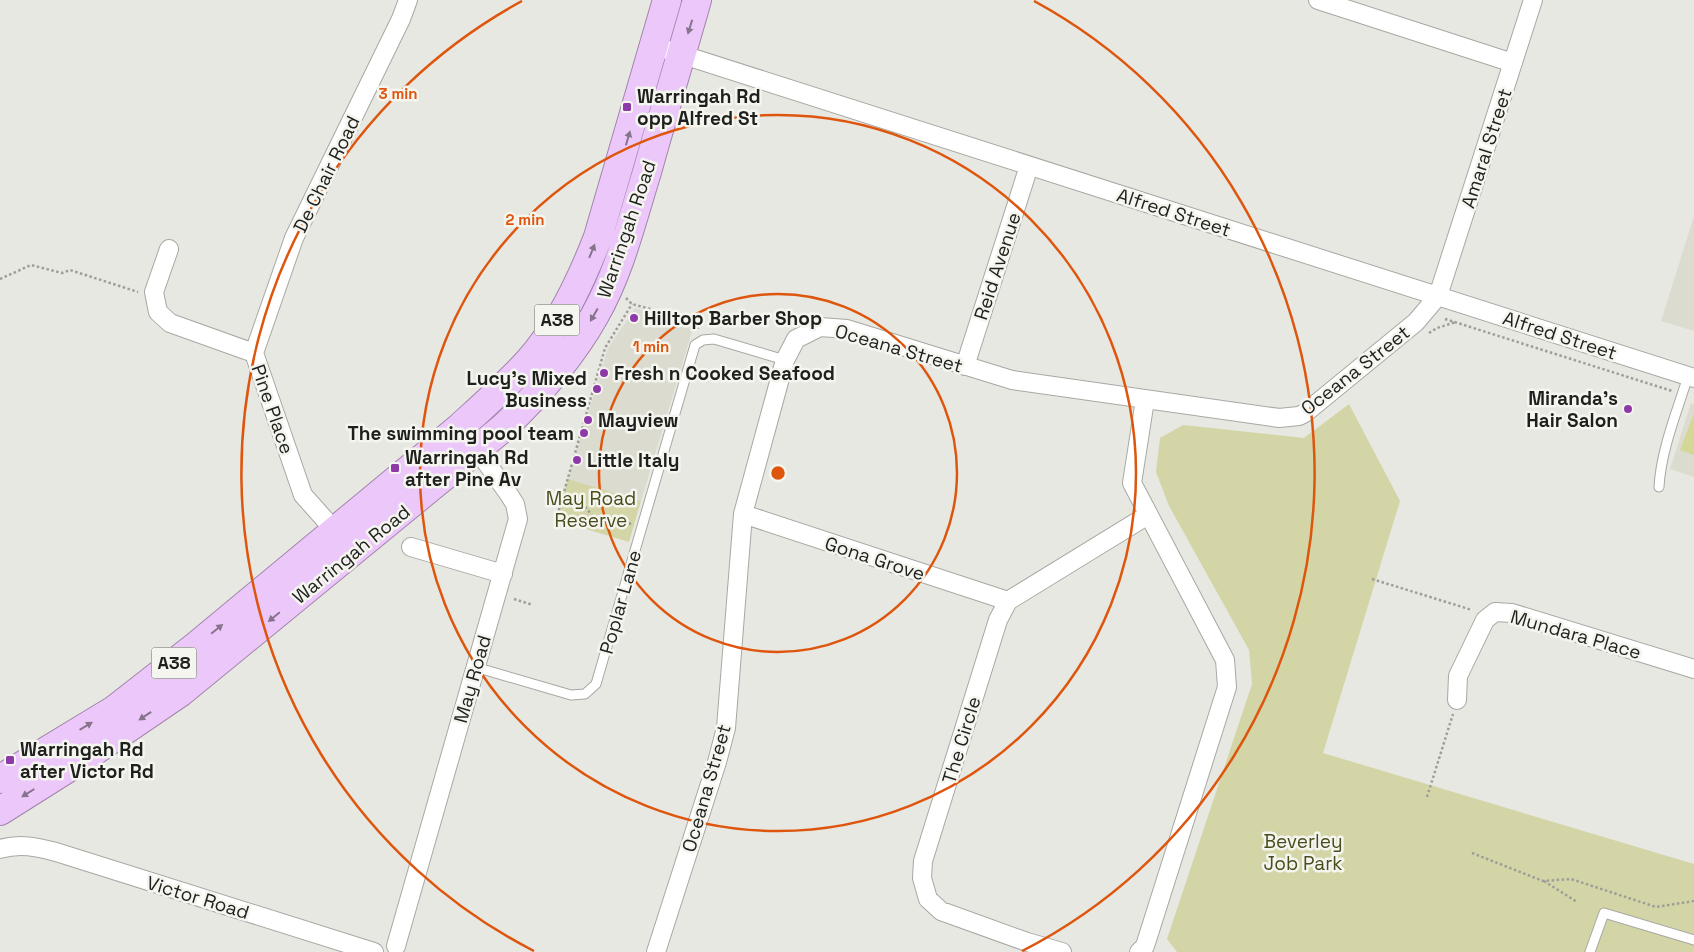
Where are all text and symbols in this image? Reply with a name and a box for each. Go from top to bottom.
one-way arrow [685,20,693,35]
text: 3 min [379,84,417,103]
place label: Warringah Rd opp Alfred St [637,84,761,131]
street label: Amaral Street [1455,85,1518,211]
marker: Warringah Rd opp Alfred St [621,101,633,113]
street label: De Chair Road [287,112,365,237]
one-way arrow [624,131,632,146]
street label: Warringah Road [591,157,662,301]
street label: Alfred Street [1114,182,1234,243]
street label: Reid Avenue [968,209,1027,323]
text: 2 min [506,210,544,229]
one-way arrow [589,244,597,258]
road number: A38 [534,304,580,336]
street label: Alfred Street [1500,305,1620,366]
place label: Hilltop Barber Shop [644,306,822,331]
one-way arrow [590,308,598,323]
marker: Hilltop Barber Shop [628,312,640,324]
street label: Oceana Street [832,318,966,379]
street label: Oceana Street [1296,320,1415,421]
text: 1 min [633,337,669,356]
street label: Pine Place [246,361,300,457]
place label: Fresh n Cooked Seafood [614,361,835,386]
place label: Lucy's Mixed Business [466,366,587,413]
marker: Fresh n Cooked Seafood [598,367,610,379]
marker: Lucy's Mixed Business [591,383,603,395]
place label: Miranda's Hair Salon [1526,386,1618,433]
marker: Miranda's Hair Salon [1622,403,1634,415]
place label: Mayview [598,408,679,433]
marker: Mayview [582,414,594,426]
place label: The swimming pool team [348,421,574,446]
marker: The swimming pool team [578,427,590,439]
place label: Warringah Rd after Pine Av [405,445,529,492]
place label: Little Italy [587,448,679,473]
marker: Little Italy [571,454,583,466]
marker: Warringah Rd after Pine Av [389,462,401,474]
centre of rings [769,464,787,482]
park label: May Road Reserve [546,486,636,533]
street label: Warringah Road [287,499,415,610]
street label: Gona Grove [822,531,928,586]
street label: Poplar Lane [594,547,647,657]
street label: Mundara Place [1508,604,1644,665]
one-way arrow [267,611,280,622]
one-way arrow [210,624,223,635]
street label: May Road [448,632,497,726]
road number: A38 [152,648,196,678]
street label: The Circle [936,694,987,787]
one-way arrow [139,711,152,721]
street label: Oceana Street [676,721,737,855]
one-way arrow [80,722,93,731]
place label: Warringah Rd after Victor Rd [20,737,154,784]
marker: Warringah Rd after Victor Rd [4,754,16,766]
one-way arrow [21,789,34,798]
park label: Beverley Job Park [1263,829,1343,876]
street label: Victor Road [143,870,252,925]

